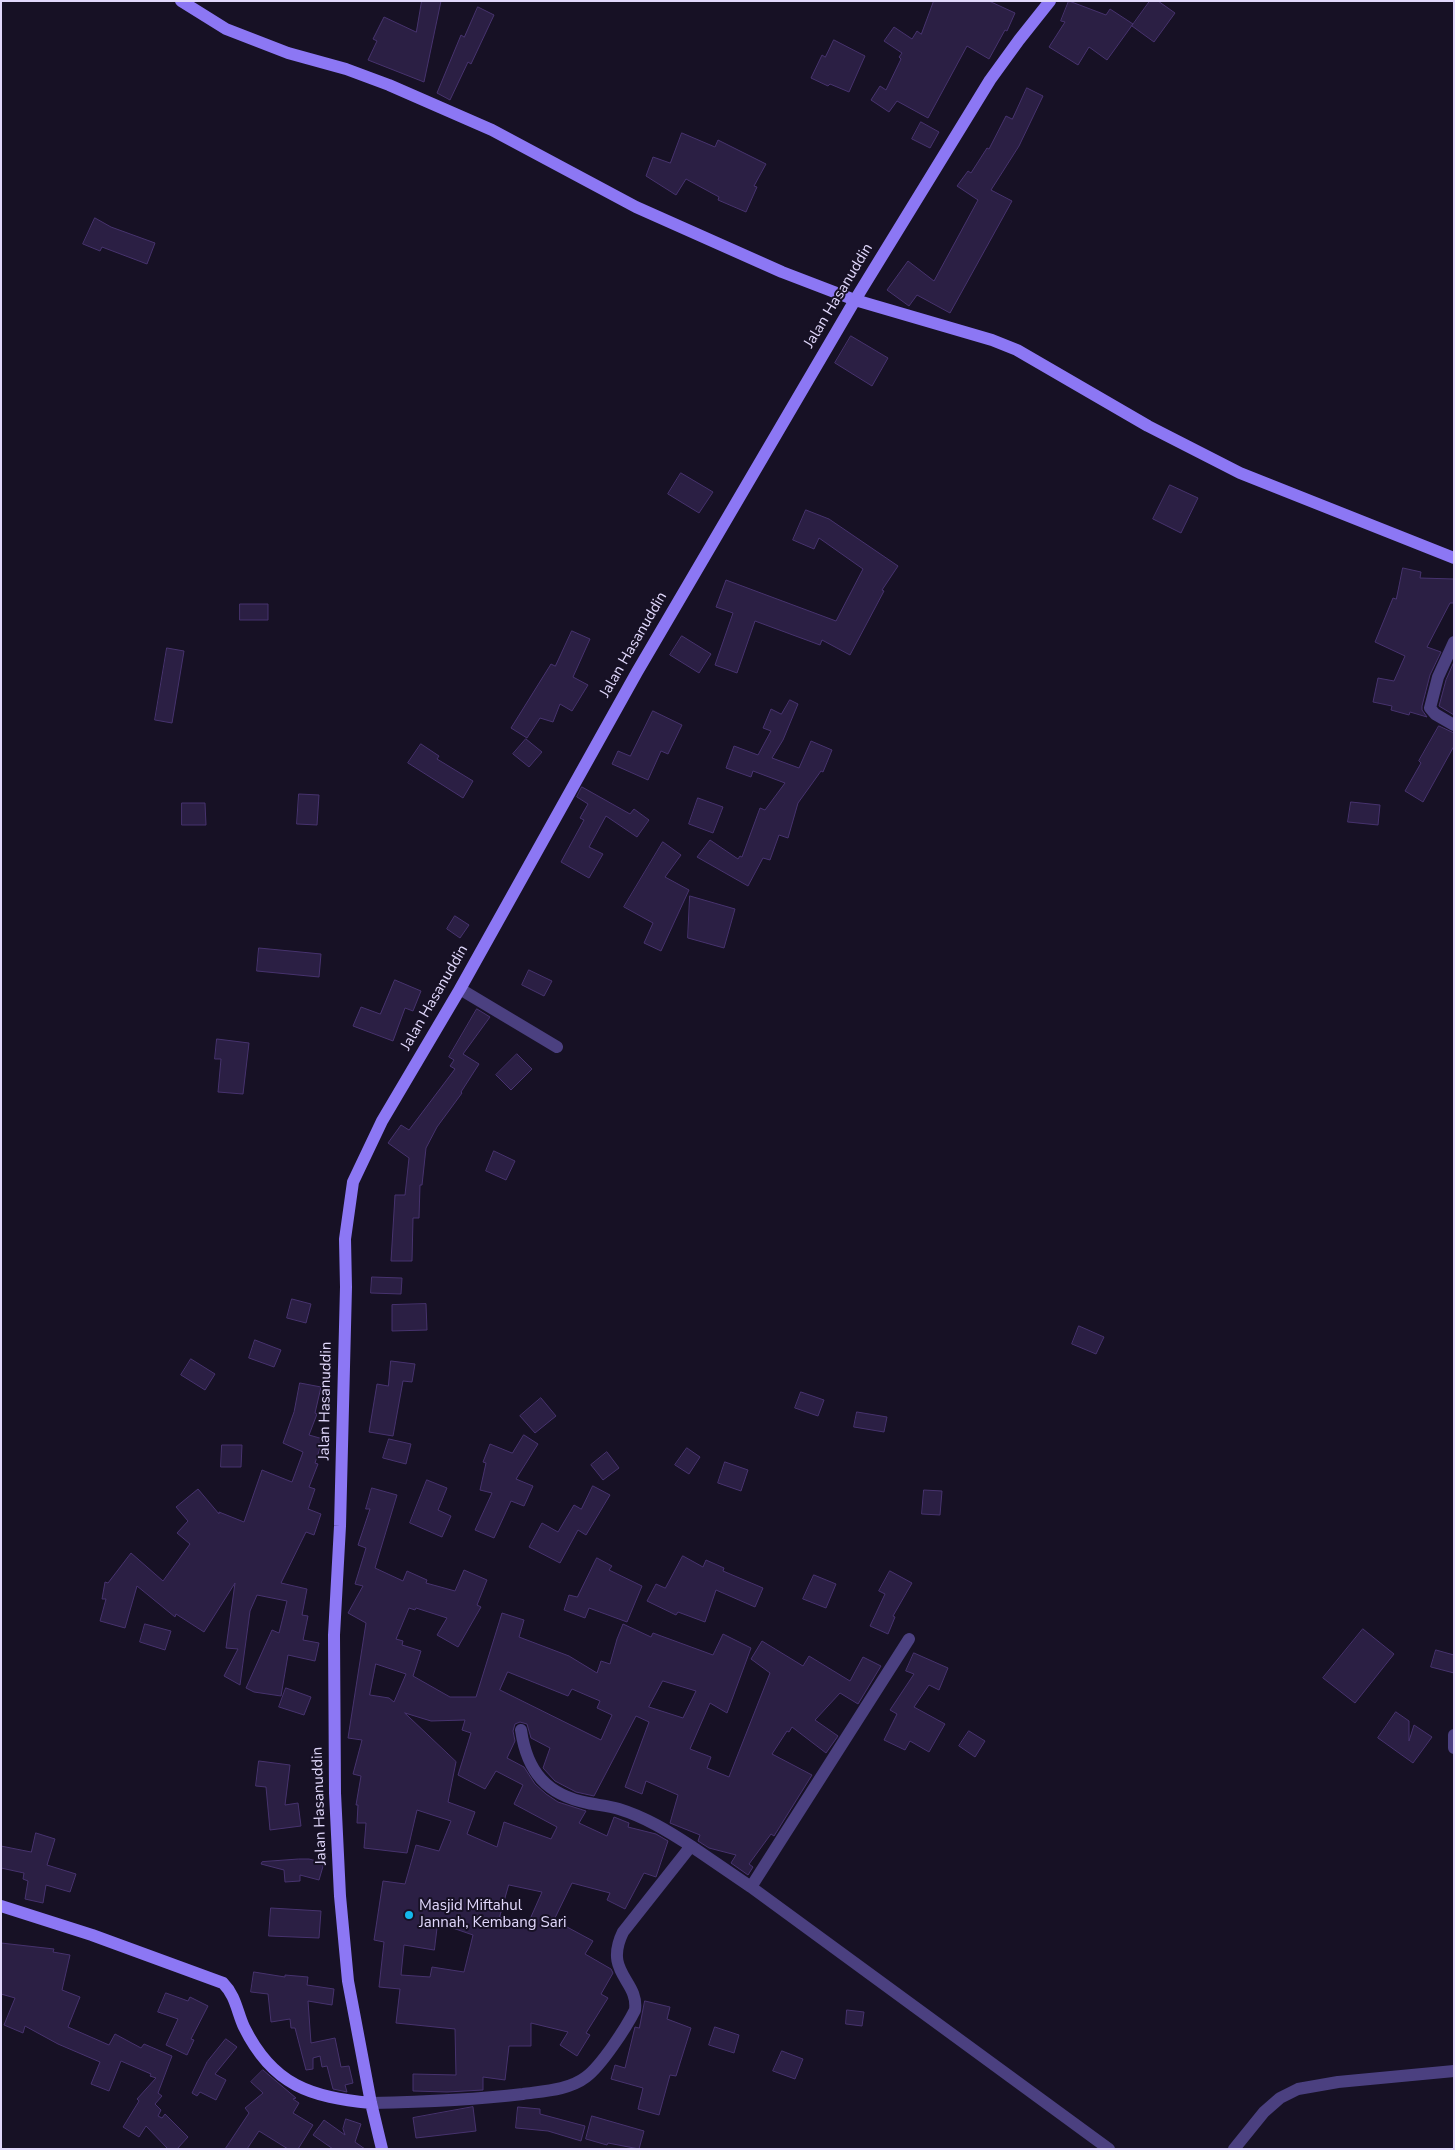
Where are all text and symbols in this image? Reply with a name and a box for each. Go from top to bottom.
street label: Jalan Hasanuddin [801,241,877,351]
street label: Jalan Hasanuddin [597,589,671,701]
street label: Jalan Hasanuddin [398,942,472,1054]
street label: Jalan Hasanuddin [316,1342,336,1460]
street label: Jalan Hasanuddin [309,1746,331,1866]
place label: Masjid Miftahul Jannah, Kembang Sari [419,1897,567,1932]
marker: Masjid Miftahul Jannah, Kembang Sari [403,1909,415,1921]

